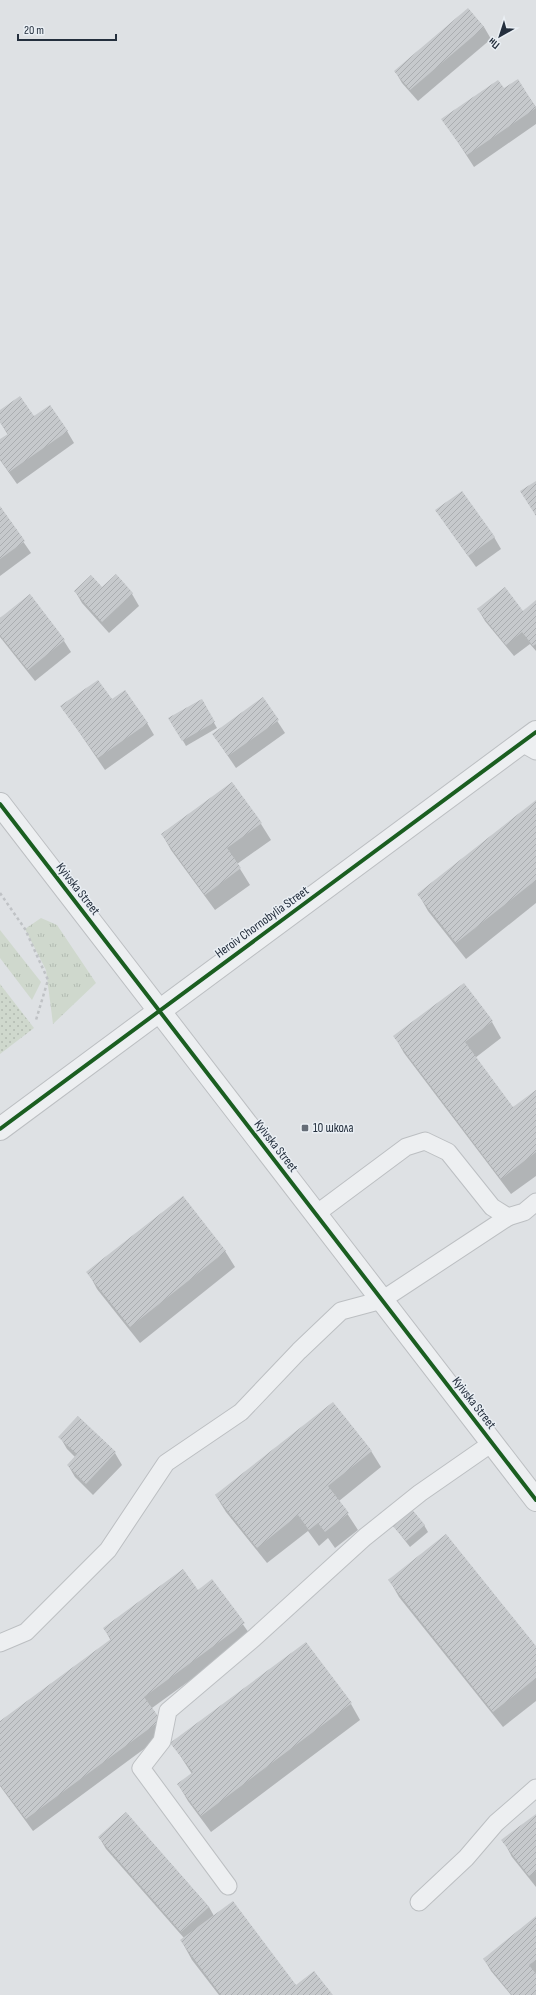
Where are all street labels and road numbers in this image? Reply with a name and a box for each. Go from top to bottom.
street label: Kyivska Street [53,860,103,918]
street label: Heroiv Chornobylia Street [212,883,312,961]
street label: Kyivska Street [251,1117,301,1175]
street label: Kyivska Street [449,1374,499,1432]

